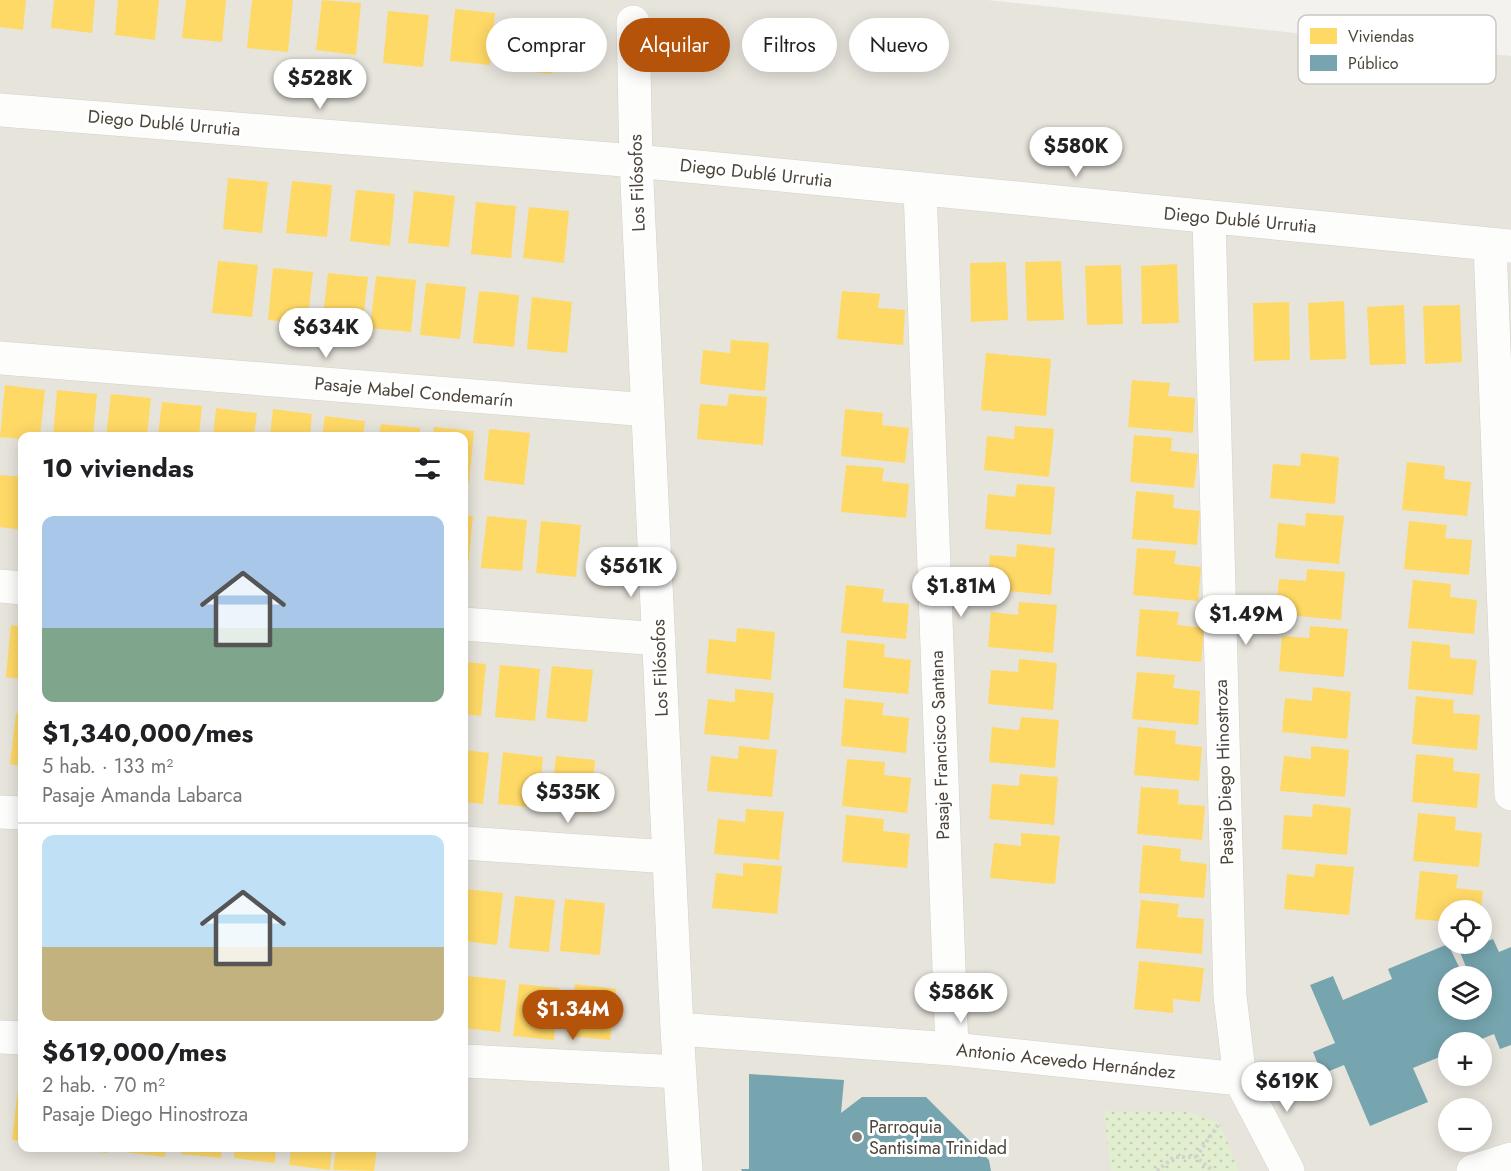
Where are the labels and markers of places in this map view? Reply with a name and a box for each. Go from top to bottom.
pin: $528K [278,59,362,110]
pin: $580K [1034,127,1118,178]
pin: $634K [284,308,368,359]
pin: $561K [589,547,673,598]
pin: $1.81M [912,567,1010,618]
pin: $1.49M [1197,595,1295,646]
pin: $535K [526,773,610,824]
pin: $586K [919,973,1003,1024]
pin: $1.34M [524,990,622,1041]
pin: $619K [1245,1062,1329,1113]
place label: Parroquia Santisima Trinidad [869,1114,1007,1161]
marker: Parroquia Santisima Trinidad [850,1130,864,1144]

